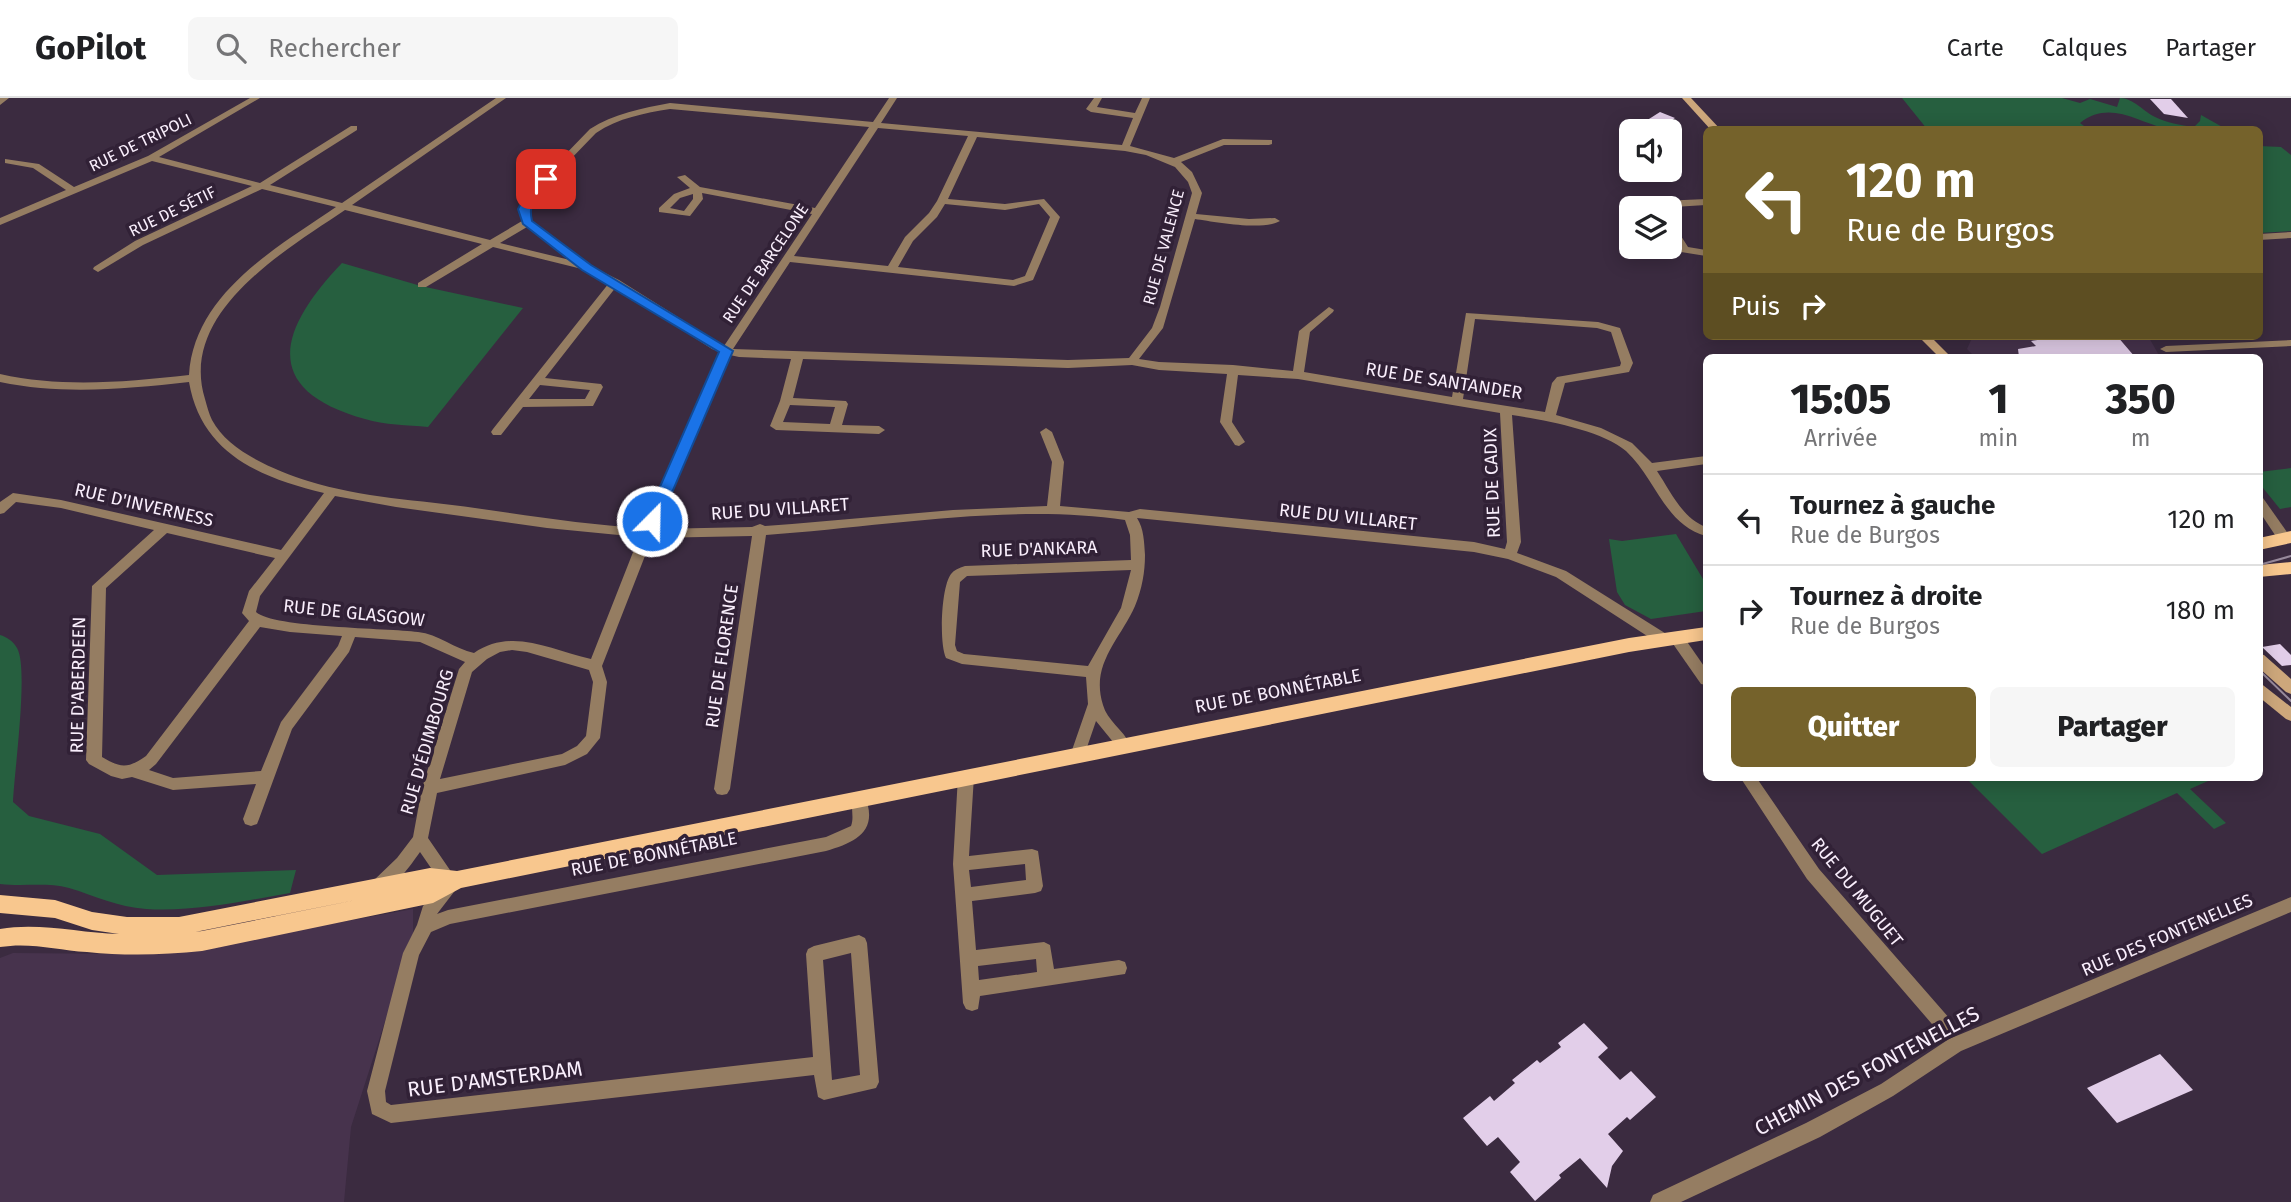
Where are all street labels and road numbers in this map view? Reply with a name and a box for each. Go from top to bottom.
street label: RUE DE TRIPOLI [86,109,195,175]
street label: RUE DE SÉTIF [125,181,219,241]
street label: RUE DE VALENCE [1139,187,1188,307]
street label: RUE DE BARCELONE [718,200,812,327]
street label: RUE DE SANTANDER [1364,358,1524,404]
street label: RUE DE CADIX [1479,427,1505,538]
street label: RUE D'INVERNESS [72,478,216,532]
street label: RUE DU VILLARET [710,493,851,525]
street label: RUE DU VILLARET [1278,499,1419,535]
street label: RUE D'ANKARA [980,536,1098,562]
street label: RUE DE FLORENCE [701,583,743,729]
street label: RUE DE GLASGOW [282,595,426,631]
street label: RUE D'ABERDEEN [66,616,90,754]
street label: RUE DE BONNÉTABLE [1193,663,1363,718]
street label: RUE D'ÉDIMBOURG [395,666,458,817]
street label: RUE DE BONNÉTABLE [569,826,739,881]
street label: RUE DU MUGUET [1806,833,1908,951]
street label: RUE DES FONTENELLES [2078,889,2256,981]
street label: CHEMIN DES FONTENELLES [1750,1001,1984,1141]
street label: RUE D'AMSTERDAM [406,1055,584,1103]

